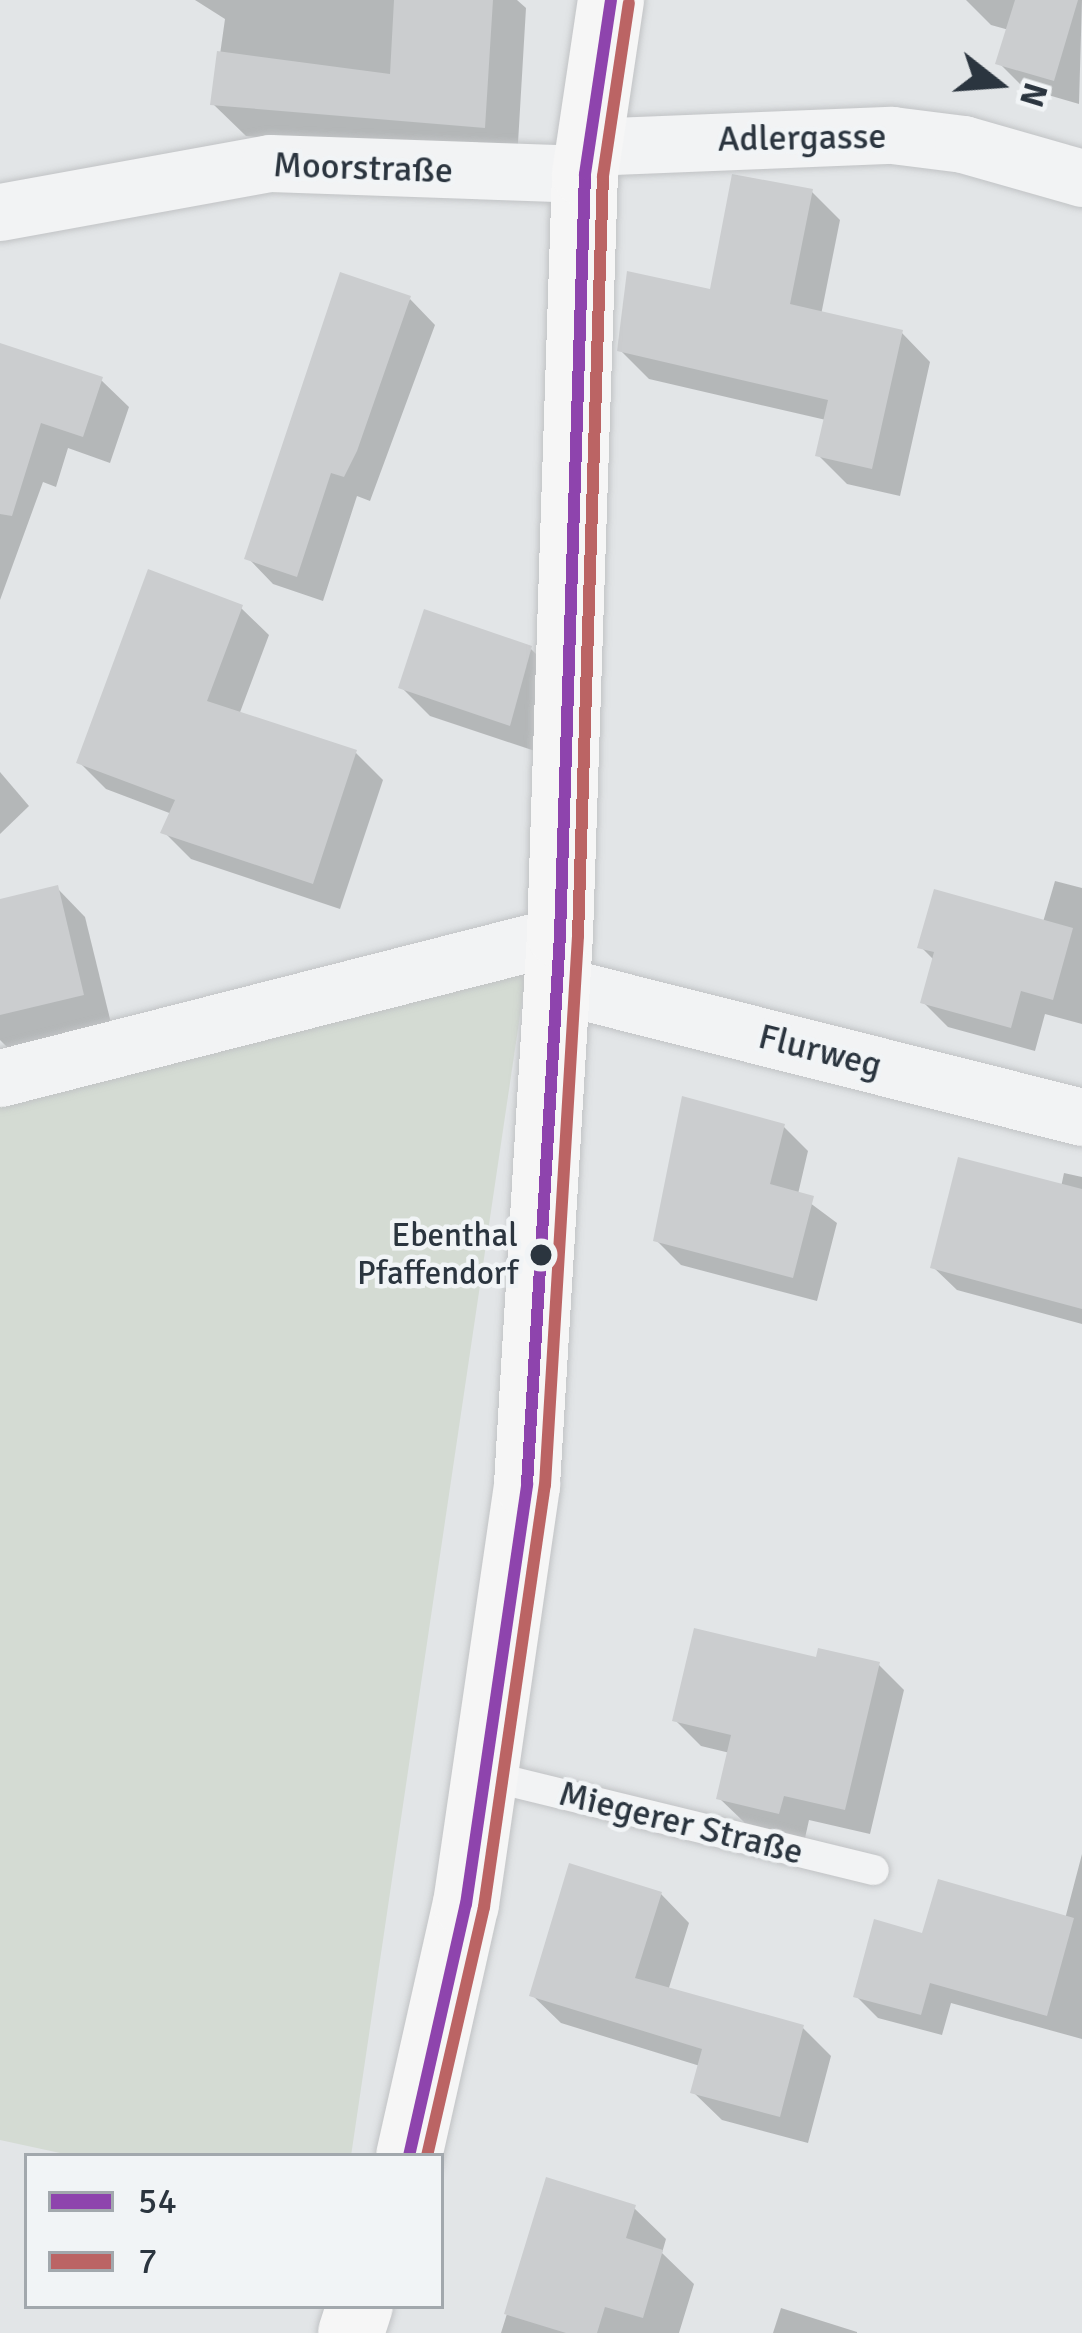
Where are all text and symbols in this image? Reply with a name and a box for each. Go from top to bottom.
north arrow [938,24,1058,144]
text: N [1010,78,1056,112]
street label: Adlergasse [717,115,887,161]
street label: Moorstraße [272,143,454,193]
street label: Flurweg [754,1015,886,1087]
place label: Ebenthal Pfaffendorf [357,1216,518,1294]
marker: Ebenthal Pfaffendorf [530,1244,552,1266]
street label: Miegerer Straße [554,1772,808,1874]
legend [24,2153,444,2309]
text: 54 [138,2179,177,2224]
text: 7 [138,2239,157,2284]

